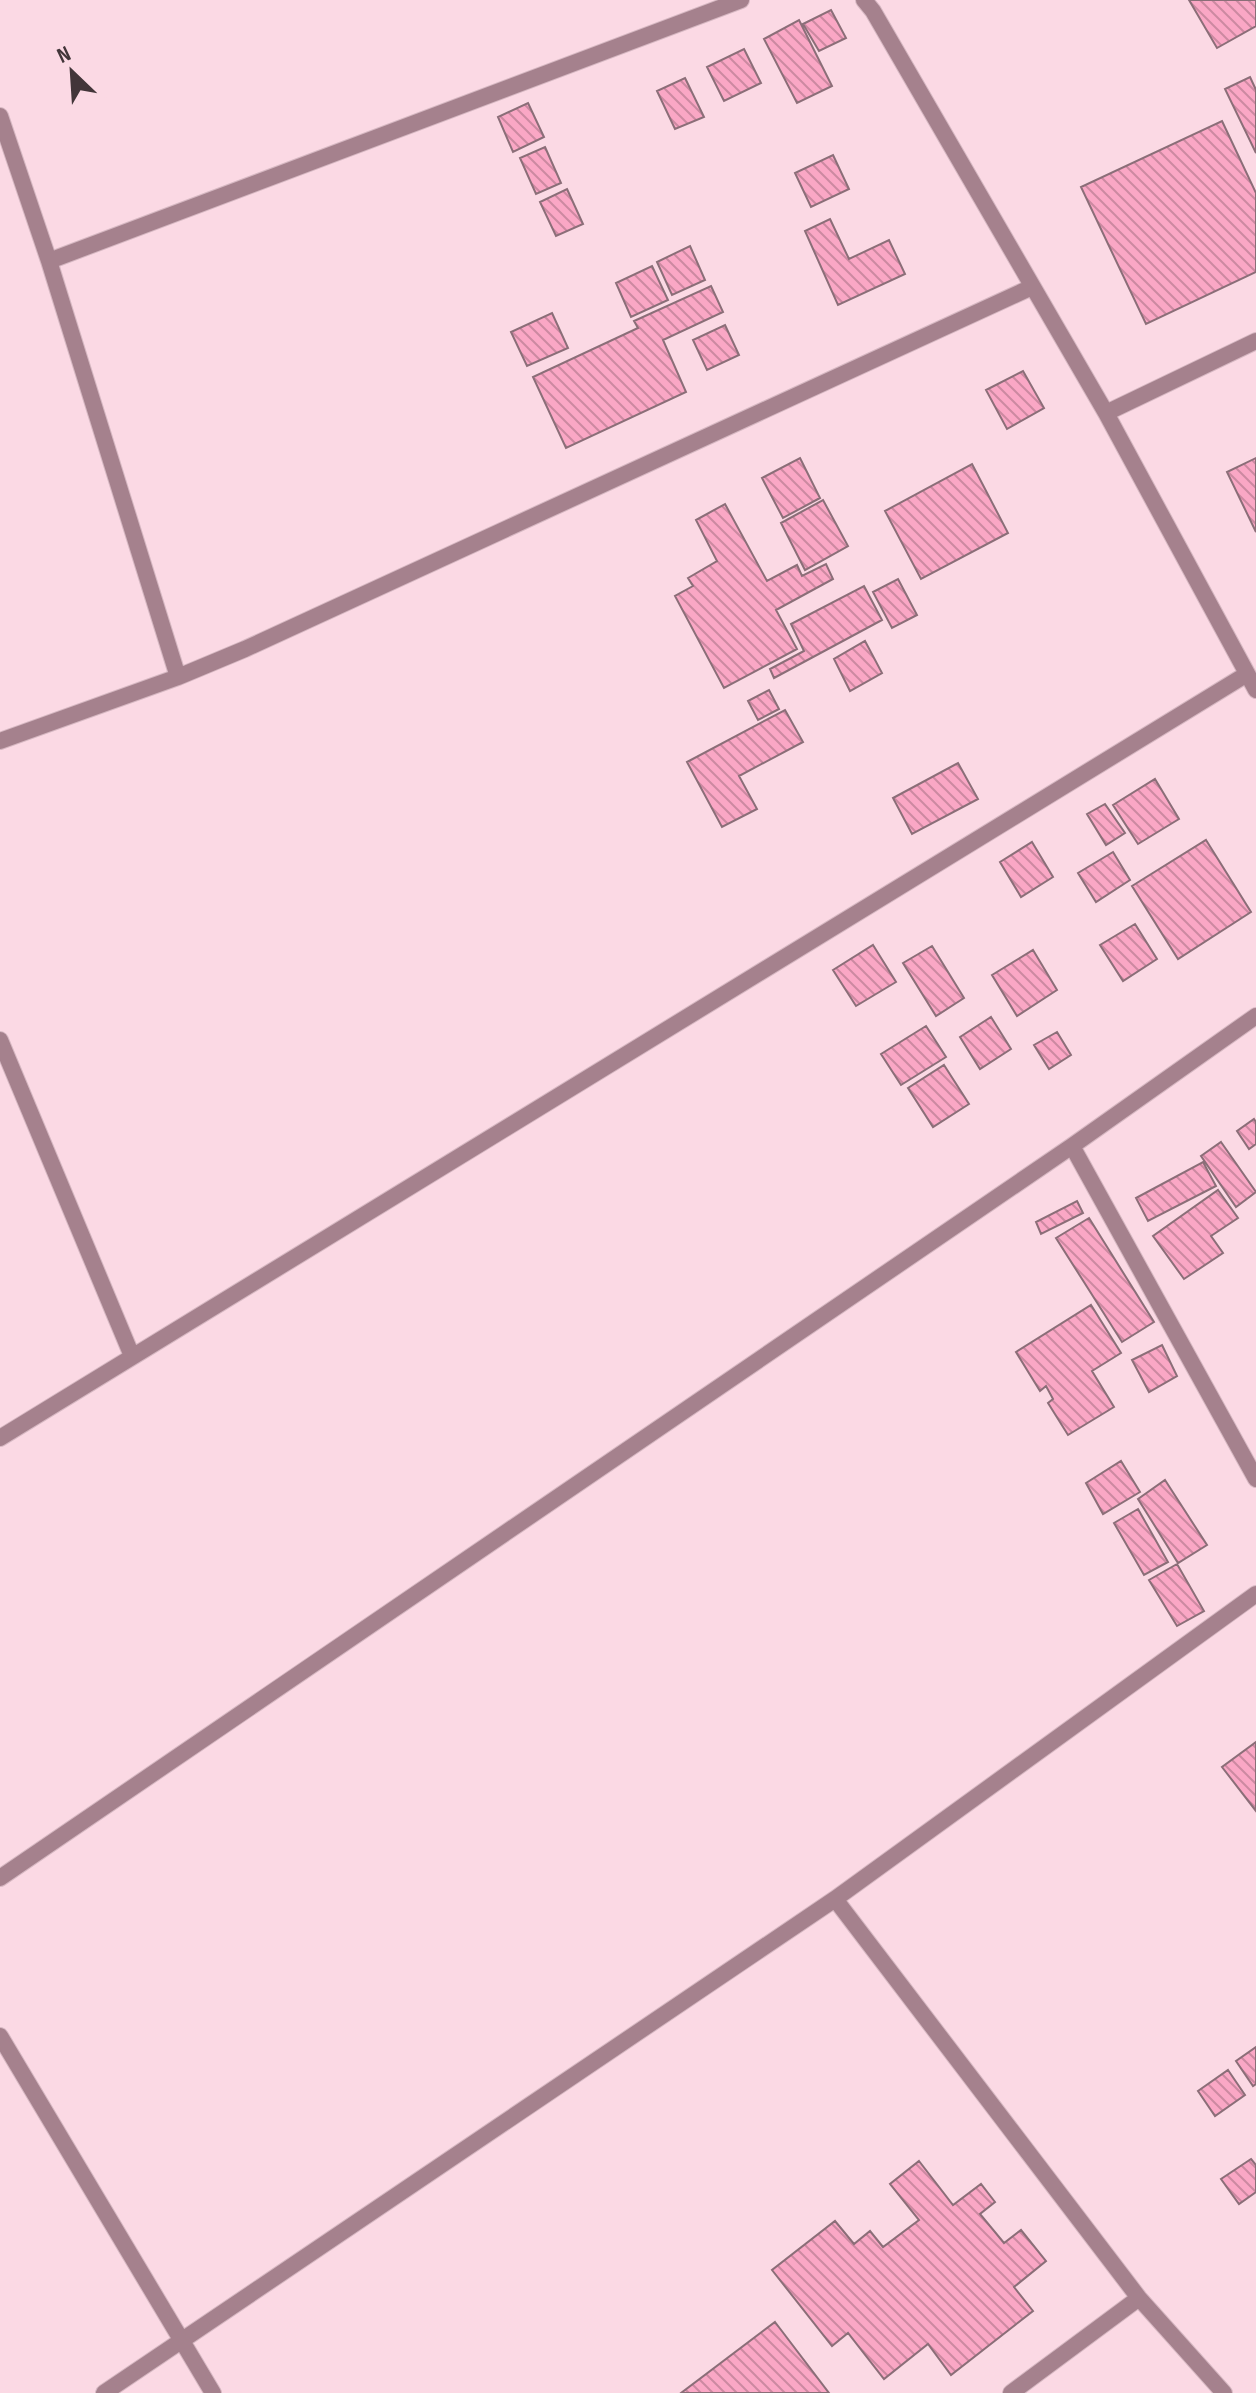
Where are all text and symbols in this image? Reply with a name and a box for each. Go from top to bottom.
north arrow [32,32,112,112]
text: N [53,41,75,70]

